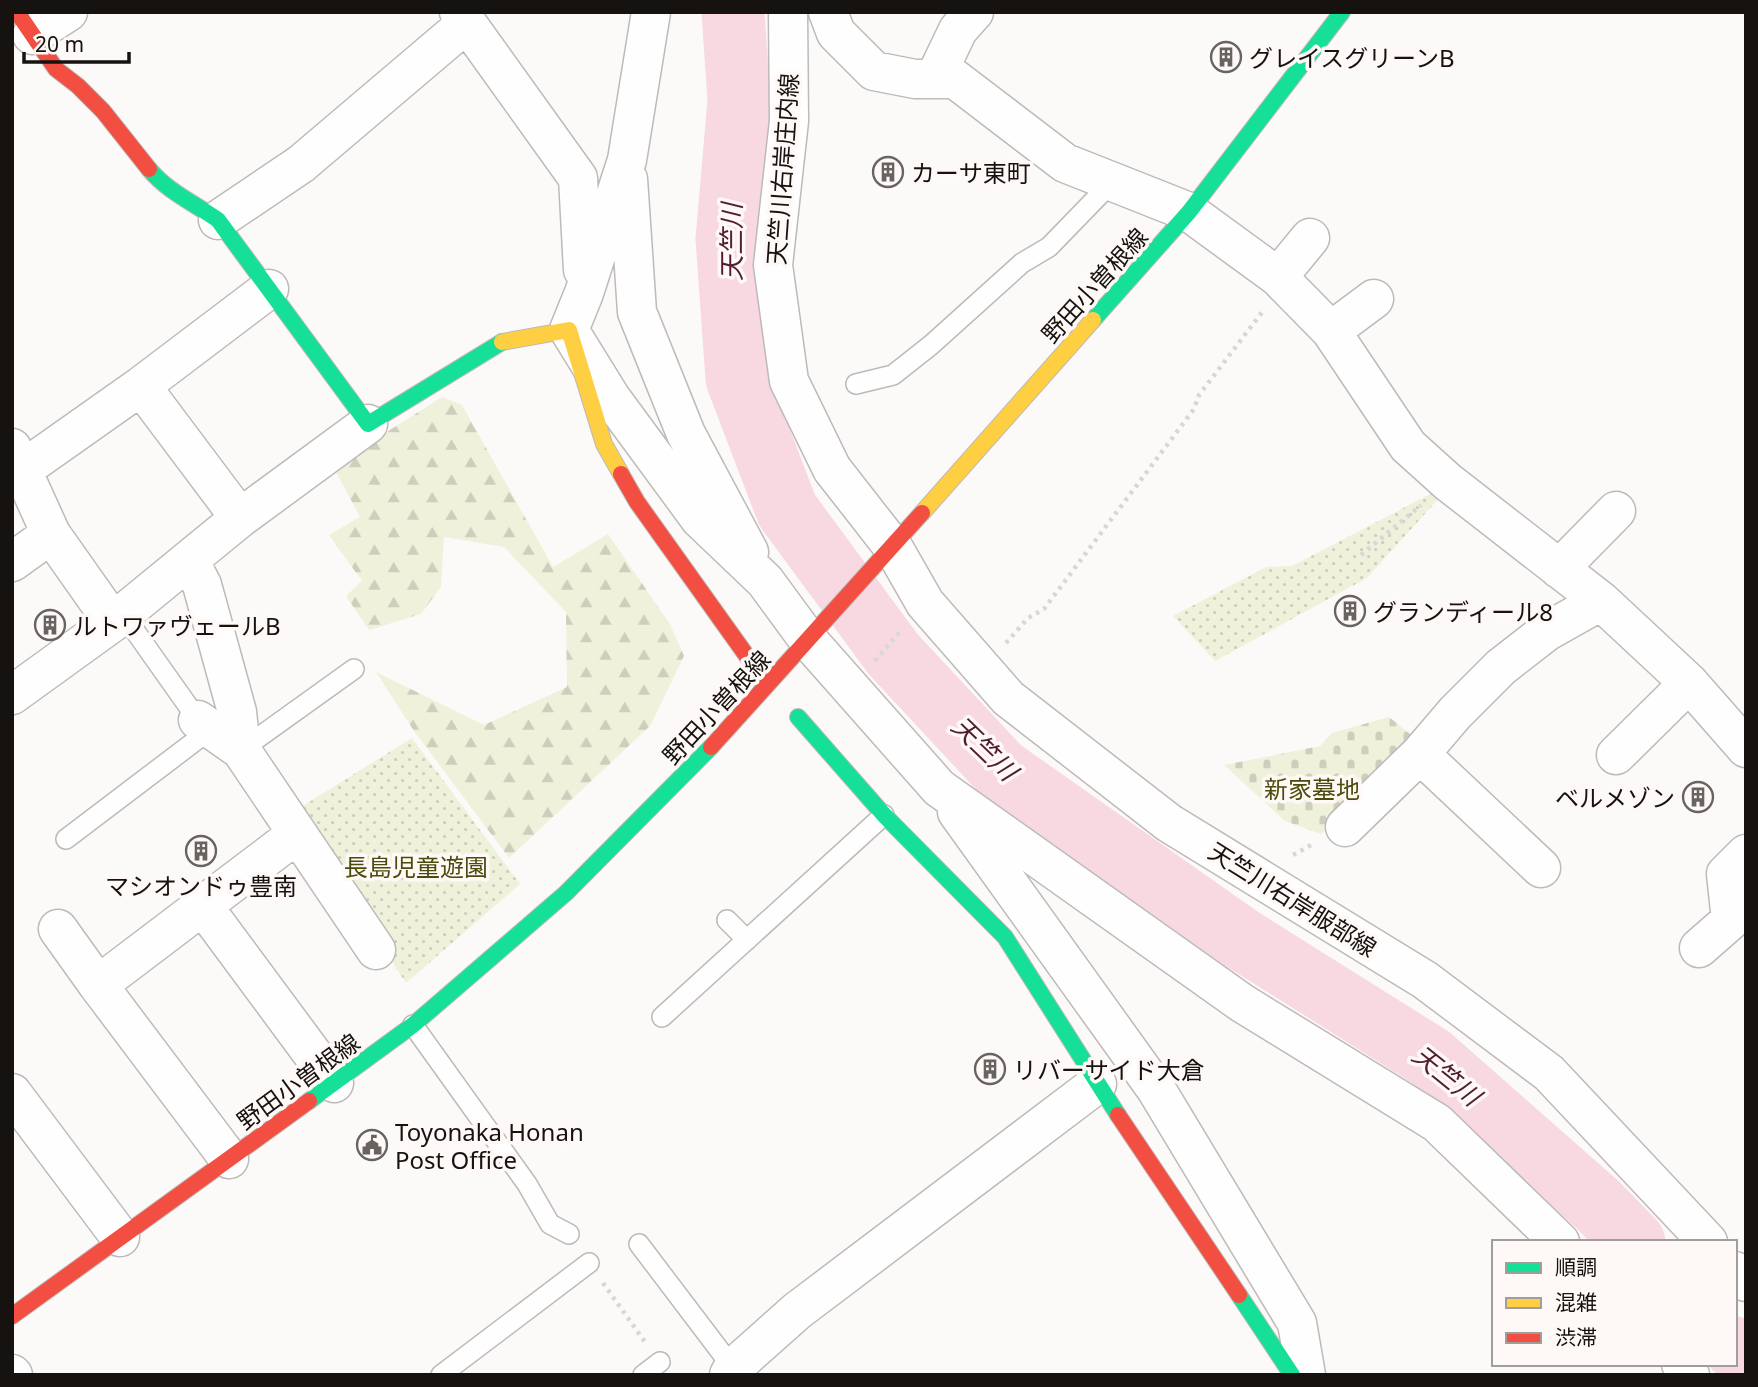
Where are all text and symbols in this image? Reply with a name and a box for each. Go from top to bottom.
scale bar [24,21,130,65]
text: 20 m [35,30,84,58]
building icon: グレイスグリーンB [1209,40,1243,74]
place label: グレイスグリーンB [1249,41,1455,74]
street label: 天竺川右岸庄内線 [759,72,805,266]
building icon: カーサ東町 [871,155,905,189]
place label: カーサ東町 [911,156,1031,189]
water label: 天竺川 [713,200,749,281]
street label: 野田小曽根線 [1034,220,1154,350]
building icon: グランディール8 [1333,594,1367,628]
place label: グランディール8 [1373,595,1553,628]
building icon: ルトワァヴェールB [33,608,67,642]
place label: ルトワァヴェールB [73,609,281,642]
street label: 野田小曽根線 [655,643,777,771]
water label: 天竺川 [944,708,1028,790]
park label: 新家墓地 [1264,772,1360,805]
building icon: ベルメゾン [1681,780,1715,814]
place label: ベルメゾン [1555,781,1675,814]
building icon: マシオンドゥ豊南 [184,834,218,868]
street label: 天竺川右岸服部線 [1203,834,1383,964]
park label: 長島児童遊園 [344,850,488,883]
place label: マシオンドゥ豊南 [105,869,297,902]
street label: 野田小曽根線 [230,1025,366,1137]
water label: 天竺川 [1405,1036,1491,1115]
building icon: リバーサイド大倉 [973,1052,1007,1086]
place label: リバーサイド大倉 [1013,1053,1205,1086]
place label: Toyonaka Honan Post Office [395,1115,584,1176]
public building icon: Toyonaka Honan Post Office [355,1128,389,1162]
legend [1492,1240,1737,1366]
text: 順調 [1555,1253,1597,1281]
text: 混雑 [1555,1288,1597,1316]
text: 渋滞 [1555,1323,1597,1351]

